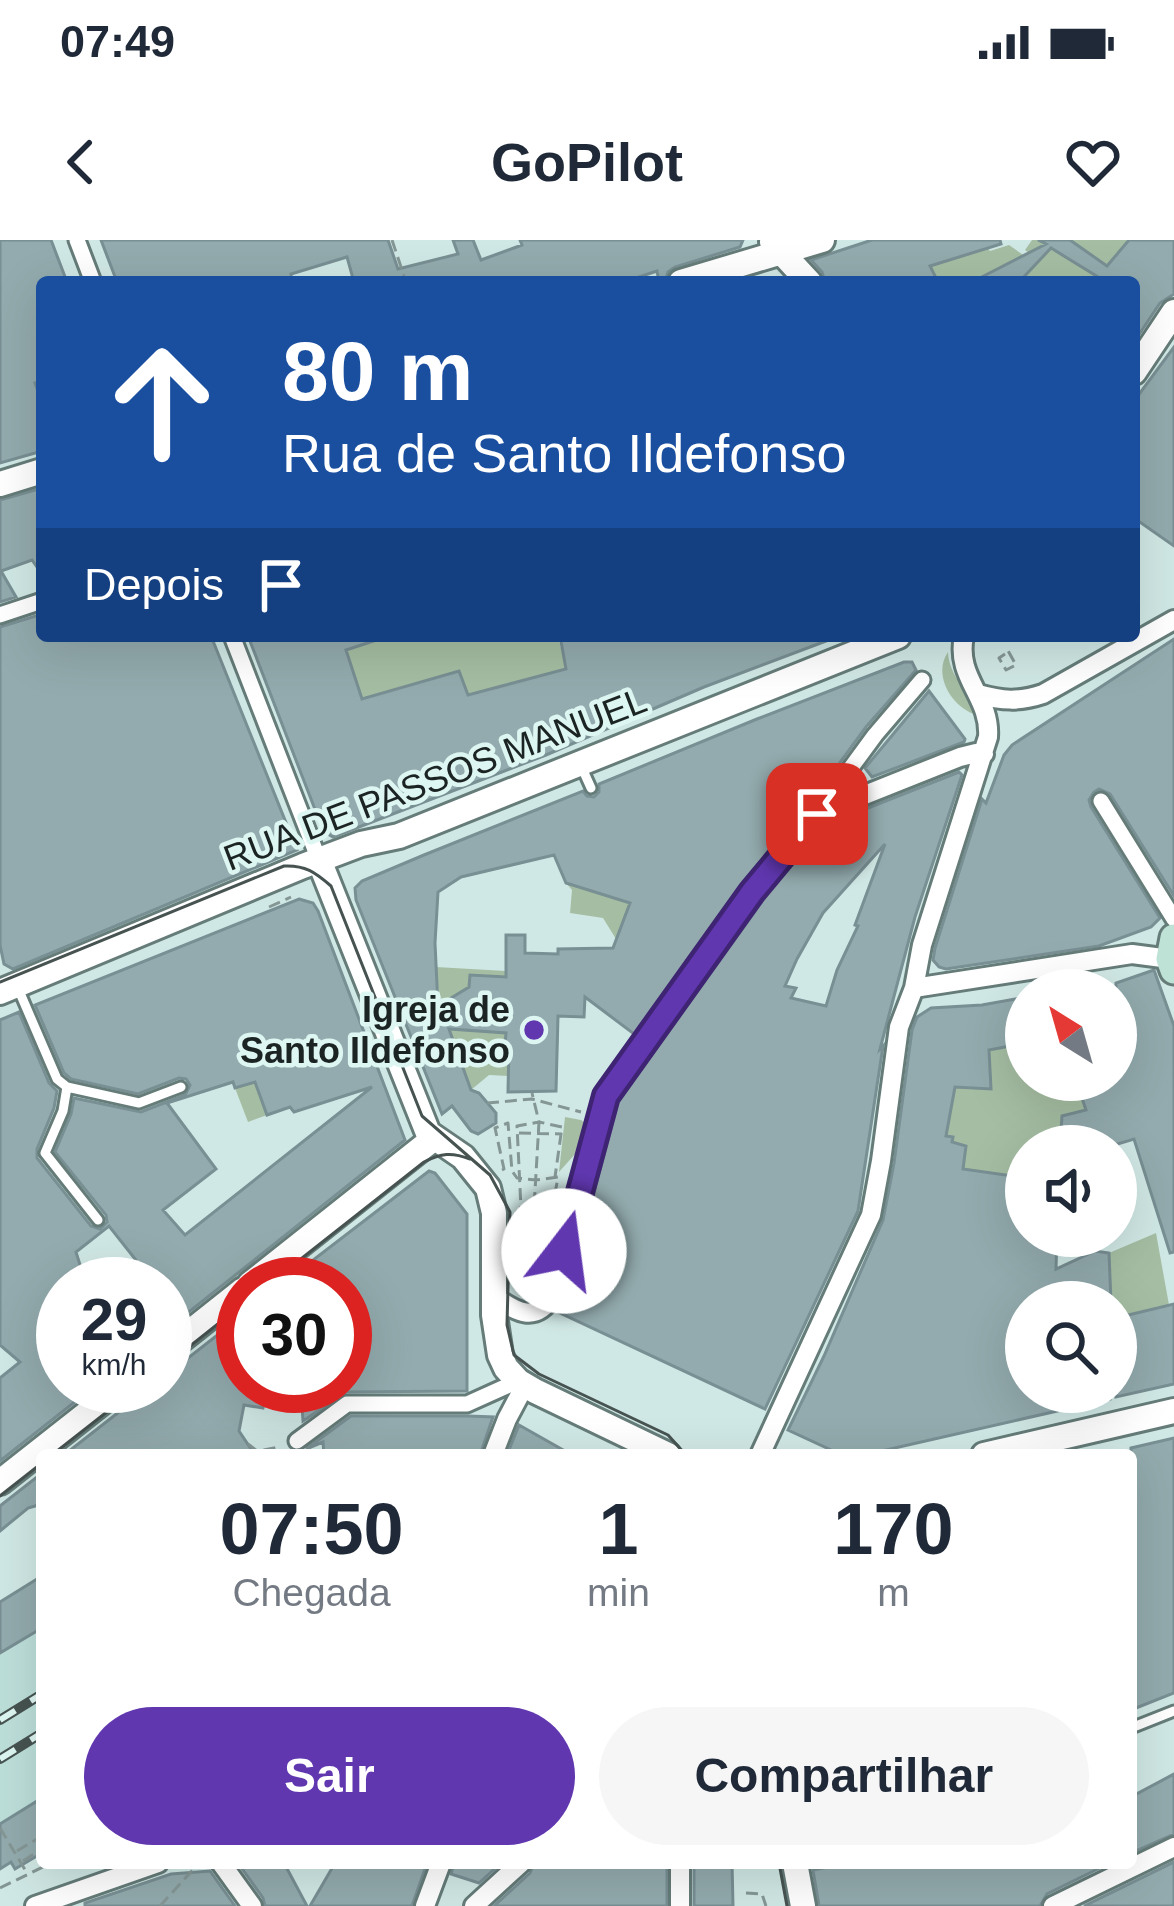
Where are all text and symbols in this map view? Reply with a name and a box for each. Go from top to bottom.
text: 07:49 [60,16,175,67]
icon: back [48,129,114,195]
icon: heart [1060,129,1126,195]
text: GoPilot [491,132,683,192]
icon: ahead [84,324,240,480]
text: 80 m [282,324,473,418]
text: Rua de Santo Ildefonso [282,423,846,483]
icon: arrive [248,552,314,618]
text: Depois [84,559,224,610]
street label: RUA DE PASSOS MANUEL [218,679,652,879]
pin [766,763,868,865]
icon: arrive [784,781,850,847]
north arrow [1005,969,1137,1101]
map controls [1005,969,1137,1413]
place label: Igreja de Santo Ildefonso [240,989,510,1071]
marker: Igreja de Santo Ildefonso [521,1017,547,1043]
button: sound [1005,1125,1137,1257]
position arrow [501,1188,627,1314]
speed limit sign: 30 [216,1257,372,1413]
button: search [1005,1281,1137,1413]
text: 29 [81,1286,147,1353]
text: km/h [81,1348,147,1381]
text: 07:50 [219,1489,404,1569]
text: 1 [598,1489,639,1569]
text: 170 [833,1489,954,1569]
text: Chegada [232,1571,391,1614]
text: min [587,1571,650,1614]
text: m [877,1571,910,1614]
button: Sair [84,1707,575,1845]
button: Compartilhar [599,1707,1089,1845]

